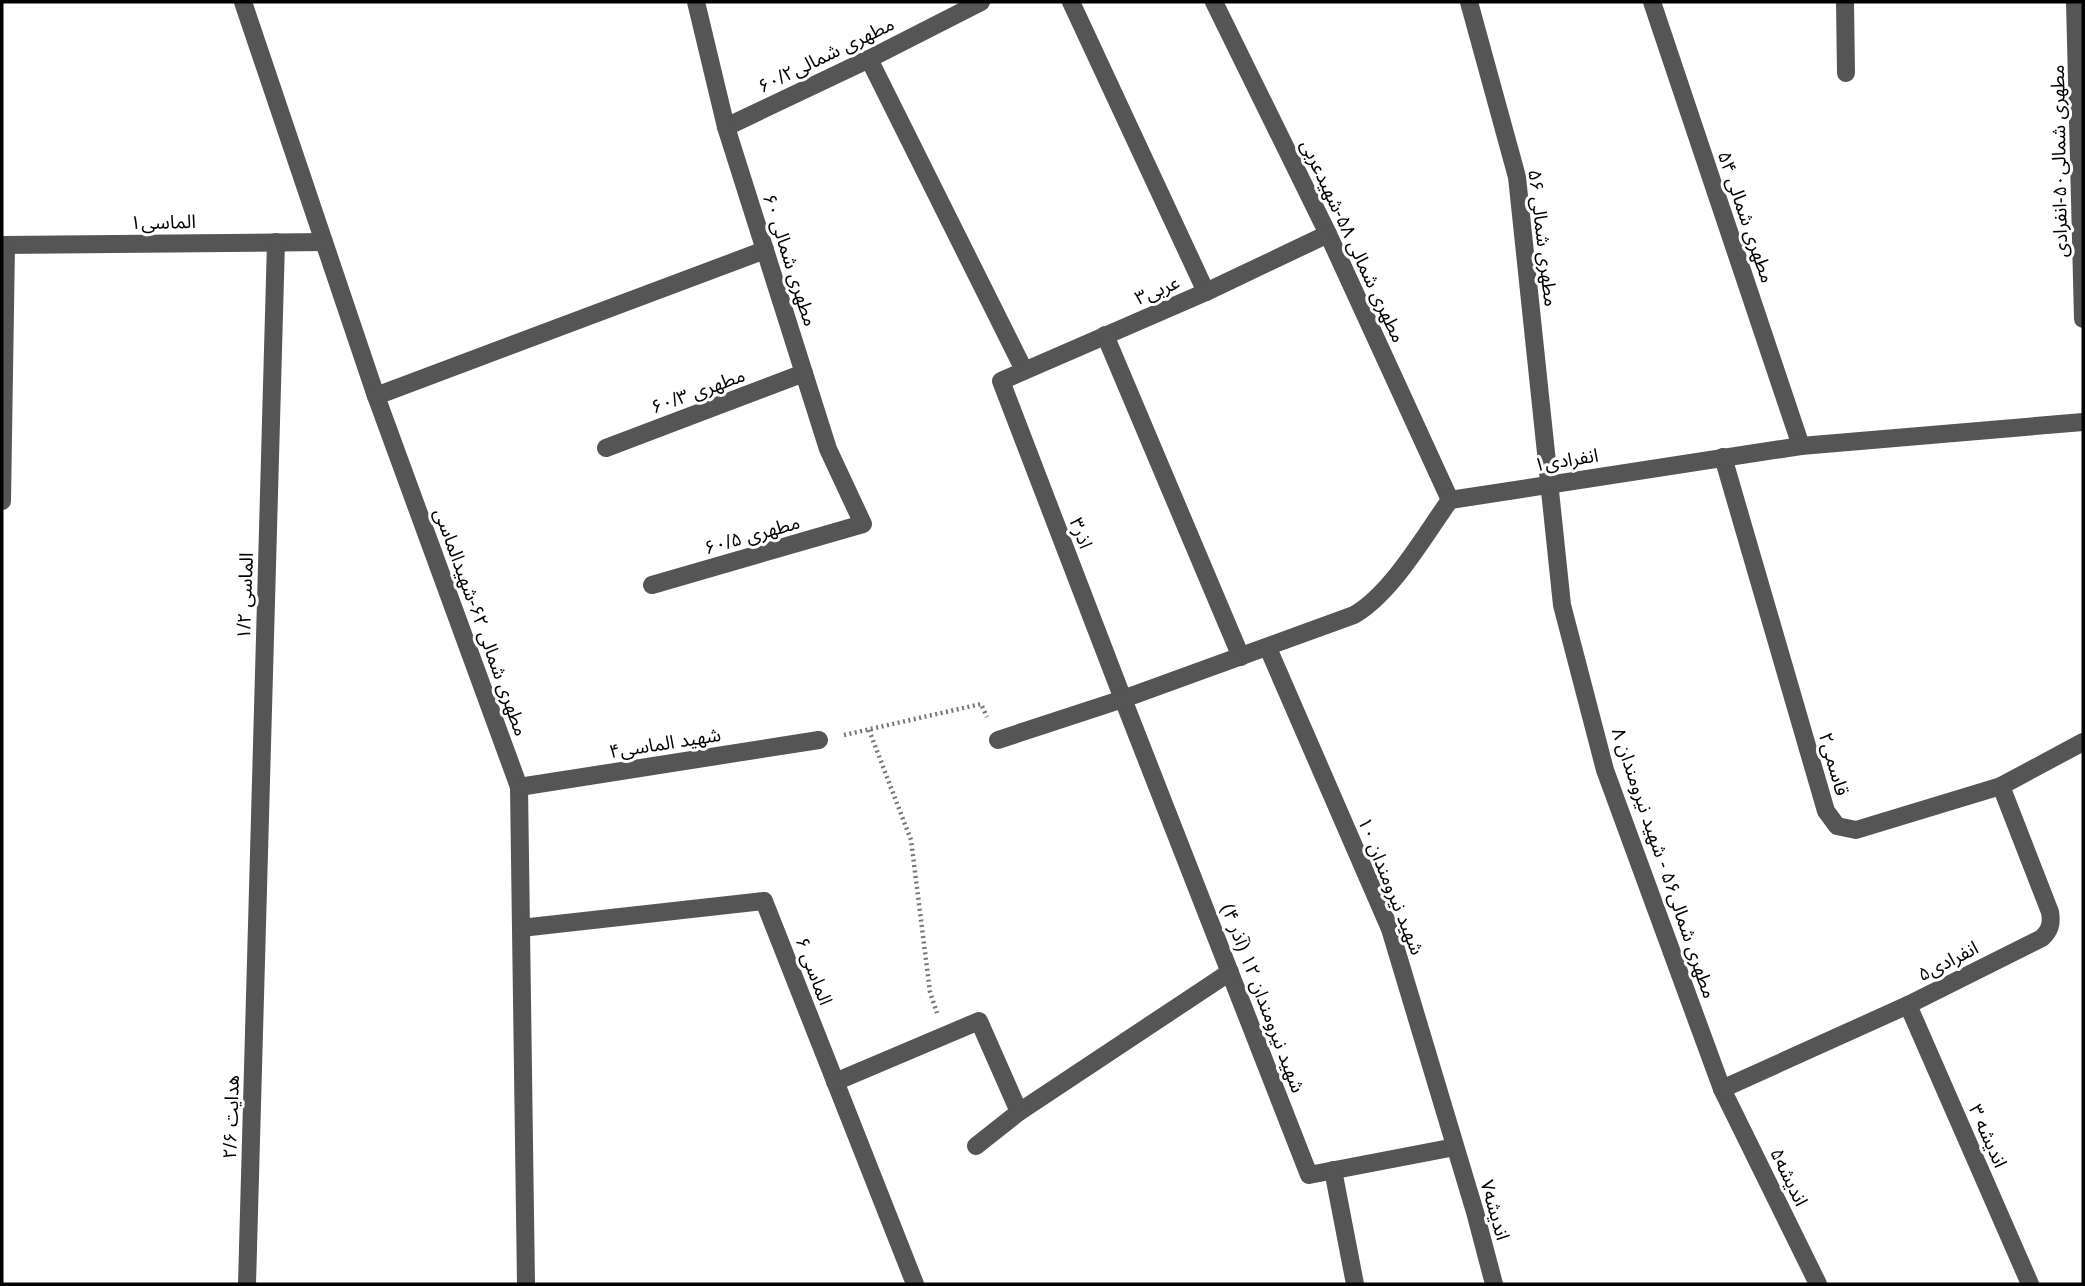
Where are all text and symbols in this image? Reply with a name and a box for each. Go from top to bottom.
street label: مطهری شمالی۶۰/۲ [755,13,898,98]
street label: مطهری شمالی۵۰-انفرادی [2047,64,2072,258]
street label: مطهری شمالی ۵۸-شهیدعربی [1296,136,1409,346]
street label: مطهری شمالی ۵۴ [1713,148,1778,286]
street label: مطهری شمالی ۵۶ [1523,168,1562,308]
street label: مطهری شمالی ۶۰ [758,191,821,329]
street label: الماسی۱ [130,211,196,234]
street label: عربی۳ [1132,271,1183,310]
street label: مطهری ۶۰/۳ [648,364,748,419]
street label: انفرادی۱ [1532,445,1600,476]
street label: مطهری شمالی ۶۲-شهیدالماسی [429,505,532,739]
street label: مطهری ۶۰/۵ [702,511,802,560]
street label: اذر۳ [1065,515,1096,552]
street label: الماسی ۱/۲ [233,552,258,640]
street label: شهید الماسی۴ [608,724,722,763]
street label: مطهری شمالی۵۶ - شهید نیرومندان ۸ [1607,725,1720,1001]
street label: قاسمی۲ [1814,730,1853,798]
street label: شهید نیرومندان ۱۰ [1353,814,1428,958]
street label: شهید نیرومندان ۱۲ (آذر ۴) [1216,900,1309,1096]
street label: الماسی ۶ [791,934,837,1008]
street label: انفرادی۵ [1914,937,1982,986]
street label: هدایت ۲/۶ [219,1074,243,1159]
street label: اندیشه ۳ [1965,1101,2011,1171]
street label: اندیشه۵ [1766,1145,1812,1209]
street label: اندیشه۷ [1476,1177,1514,1243]

